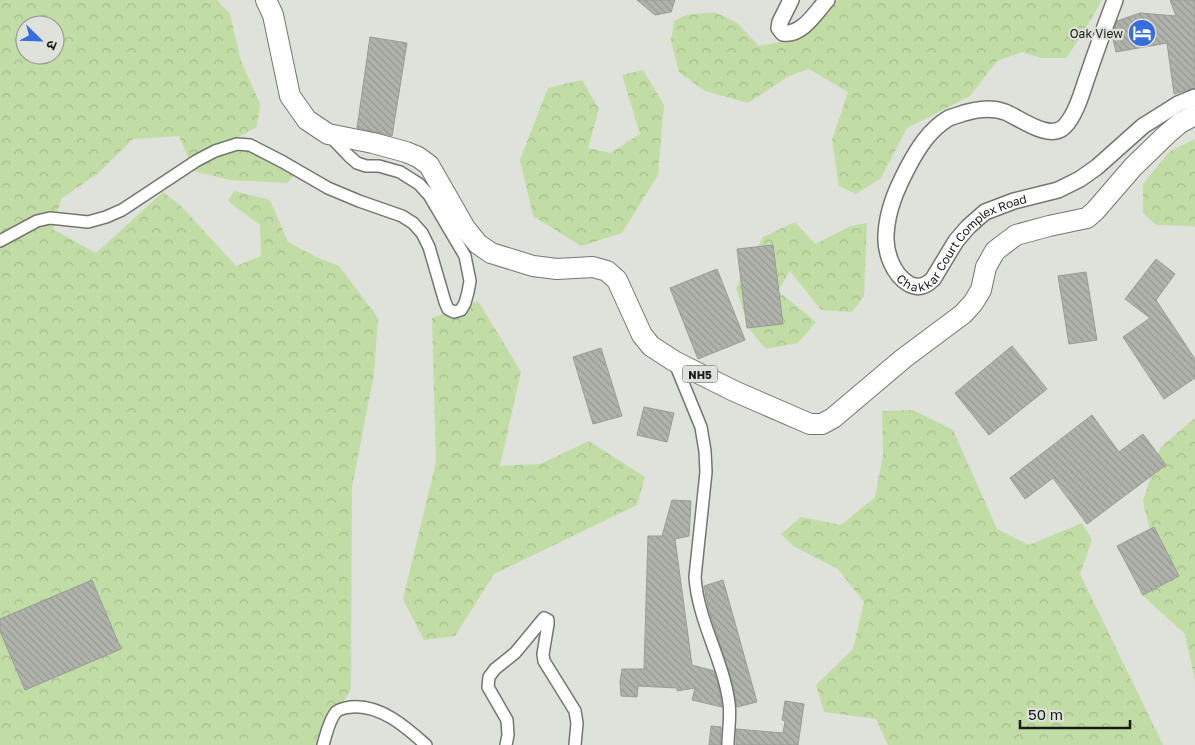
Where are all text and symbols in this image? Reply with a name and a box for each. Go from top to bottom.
north arrow [15,15,65,65]
hotel icon: Oak View [1127,18,1157,48]
place label: Oak View [1070,26,1123,41]
text: उ [43,38,62,53]
street label: Chakkar Court Complex Road [894,191,1028,294]
road number: NH5 [682,366,718,382]
scale bar [1020,698,1130,730]
text: 50 m [1028,705,1063,723]

